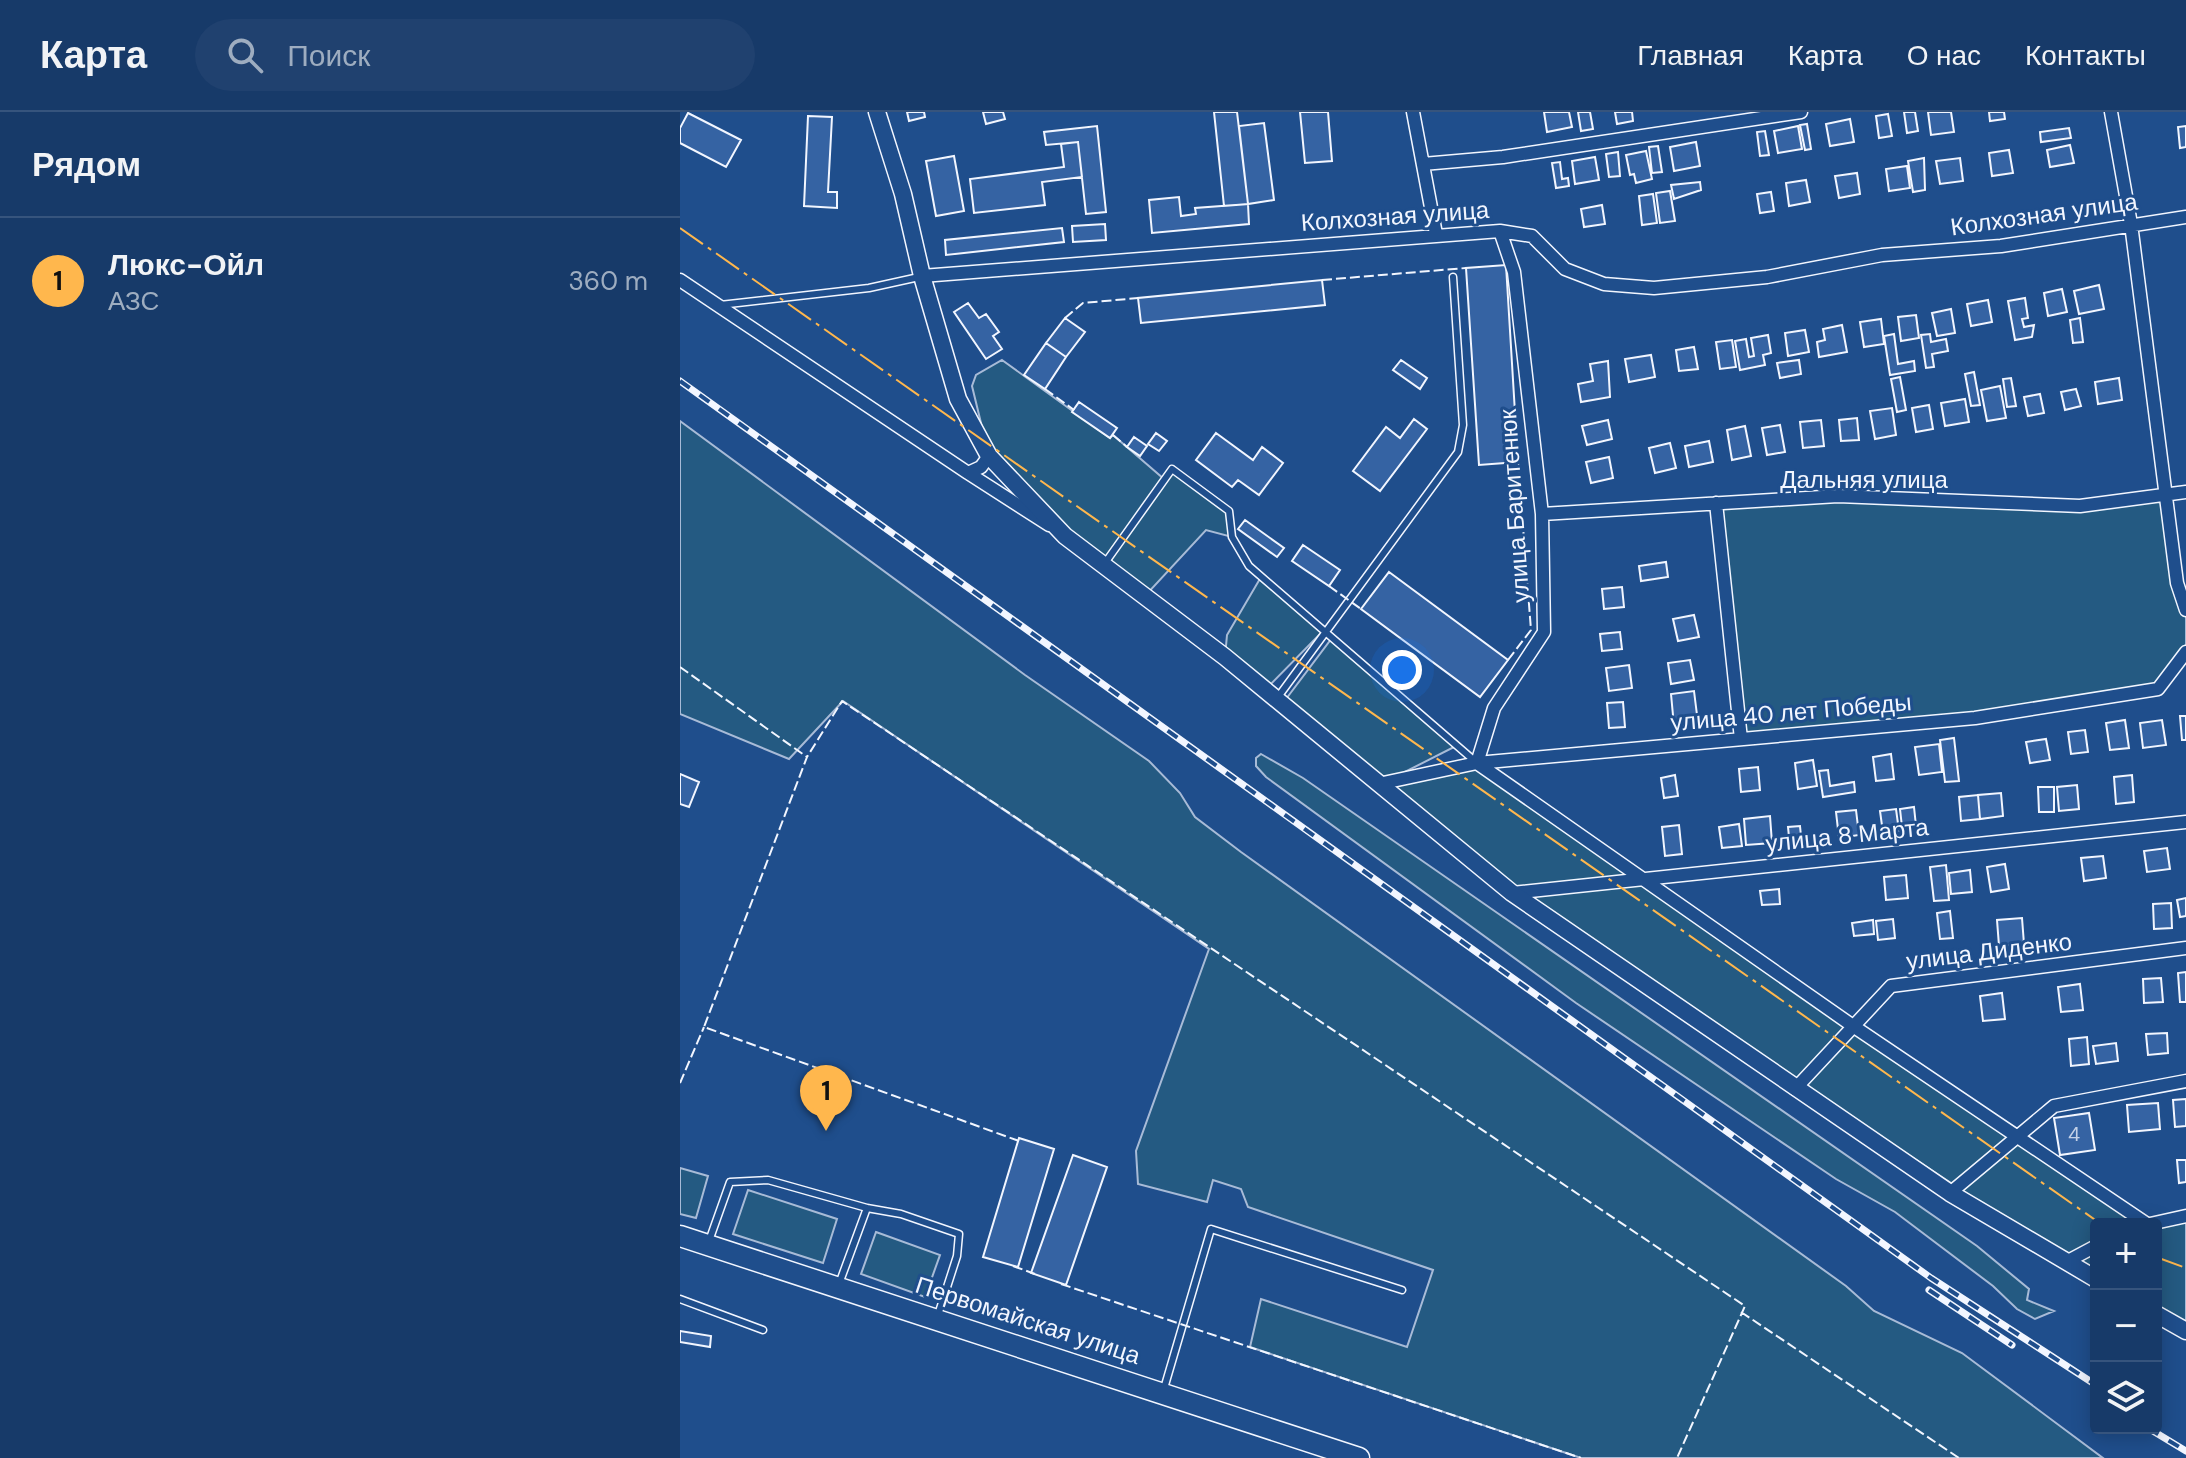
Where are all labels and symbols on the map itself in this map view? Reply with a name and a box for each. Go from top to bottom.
street label: Колхозная улица [1948,185,2140,242]
street label: Колхозная улица [1300,194,1491,238]
street label: улица Баритенюк [1492,408,1536,604]
street label: Дальняя улица [1780,464,1949,495]
your location [1382,650,1422,690]
street label: улица 40 лет Победы [1669,686,1913,738]
street label: улица 8 Марта [1764,811,1931,859]
street label: улица Диденко [1904,925,2074,977]
pin: 1 [800,1065,852,1131]
house number: 4 [2068,1121,2080,1147]
street label: Первомайская улица [912,1269,1145,1371]

